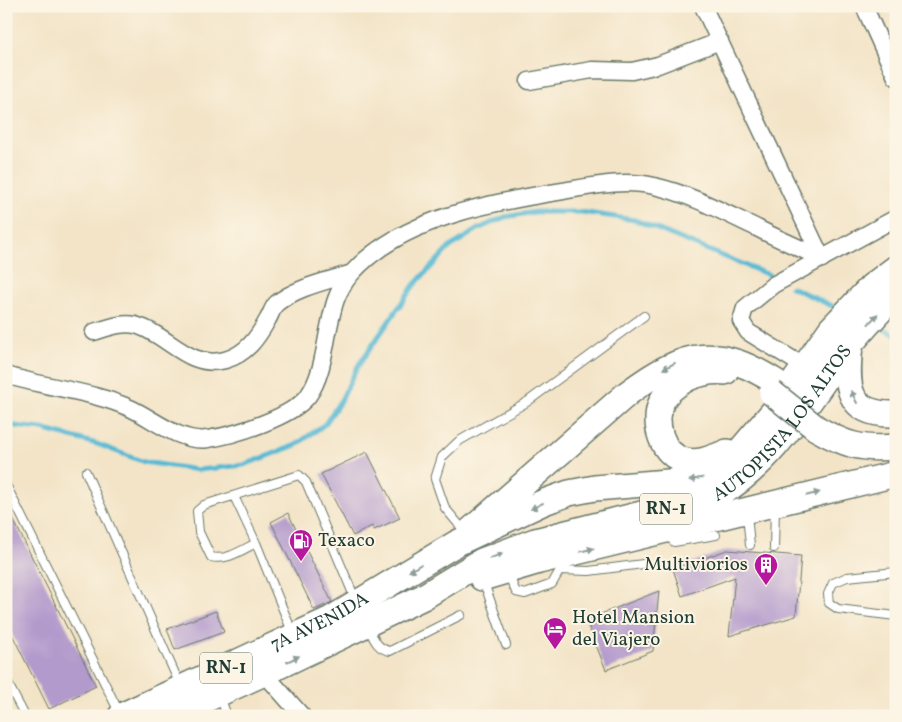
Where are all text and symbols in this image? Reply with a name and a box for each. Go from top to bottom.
one-way arrow [867,313,878,326]
street label: AUTOPISTA LOS ALTOS [708,340,859,508]
one-way arrow [662,362,676,370]
one-way arrow [850,390,858,404]
one-way arrow [688,475,704,483]
one-way arrow [805,490,820,498]
road number: RN-1 [640,494,692,524]
one-way arrow [530,502,544,510]
fuel station icon: Texaco [288,528,314,562]
place label: Texaco [318,528,375,554]
one-way arrow [580,546,595,554]
one-way arrow [488,552,503,559]
place label: Multiviorios [644,552,748,578]
building icon: Multiviorios [753,552,779,586]
one-way arrow [409,564,422,573]
street label: 7A AVENIDA [267,586,374,658]
place label: Hotel Mansion del Viajero [572,605,695,653]
hotel icon: Hotel Mansion del Viajero [542,616,568,650]
road number: RN-1 [200,652,252,684]
one-way arrow [286,655,300,663]

